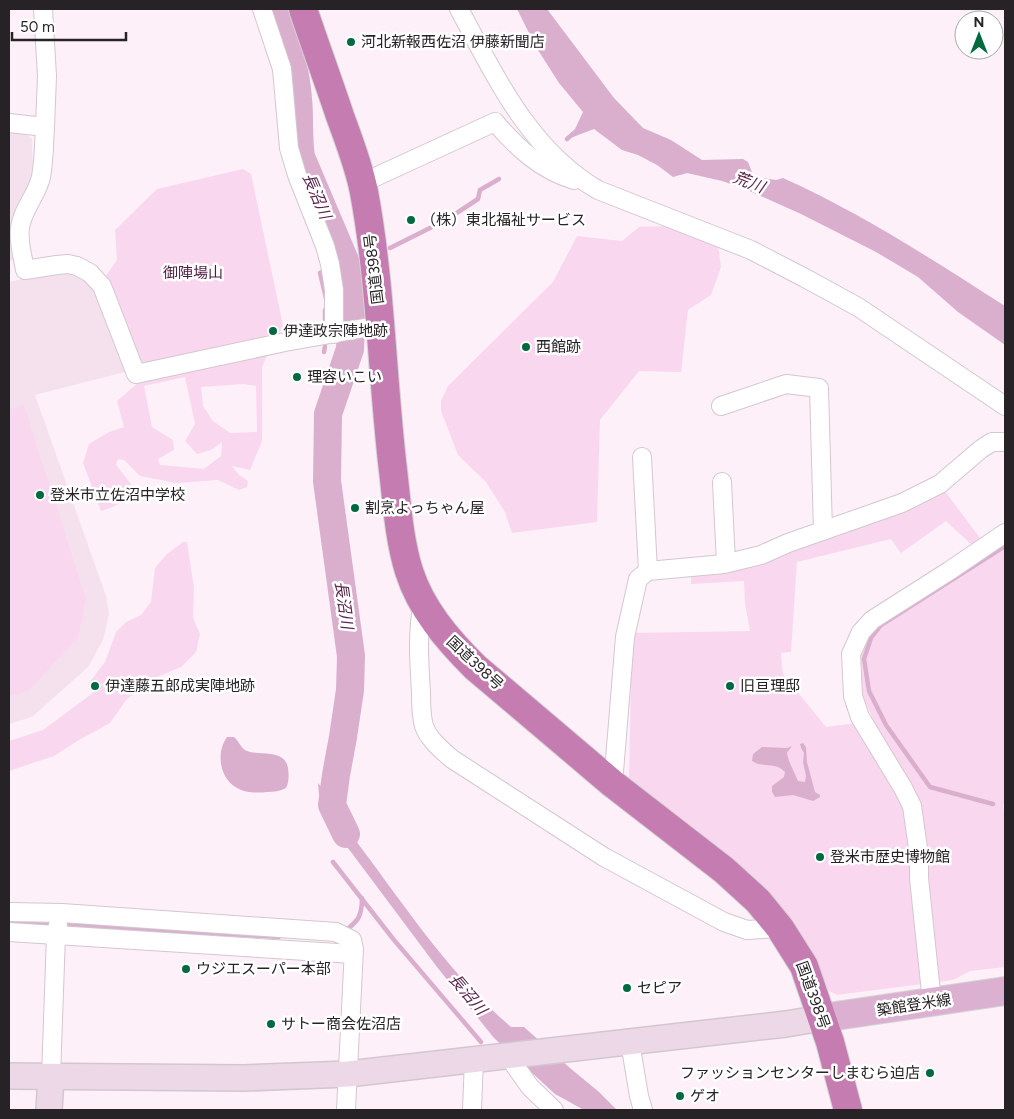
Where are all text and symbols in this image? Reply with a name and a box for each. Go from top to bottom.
scale bar [12,10,126,42]
north arrow [954,10,1004,60]
text: N [974,14,984,31]
text: 50 m [20,18,55,36]
place label: 河北新報西佐沼 伊藤新聞店 [361,33,545,51]
marker: 河北新報西佐沼 伊藤新聞店 [345,36,357,48]
water label: 荒川 [731,167,769,197]
water label: 長沼川 [299,170,336,224]
place label: （株）東北福祉サービス [421,211,586,229]
marker: （株）東北福祉サービス [405,214,417,226]
street label: 国道398号 [361,233,387,305]
park label: 御陣場山 [163,264,223,282]
place label: 伊達政宗陣地跡 [283,322,388,340]
marker: 伊達政宗陣地跡 [267,325,279,337]
place label: 西館跡 [536,338,581,356]
marker: 西館跡 [520,341,532,353]
place label: 理容いこい [307,368,382,386]
marker: 理容いこい [291,371,303,383]
place label: 登米市立佐沼中学校 [50,486,185,504]
marker: 登米市立佐沼中学校 [34,489,46,501]
place label: 割烹よっちゃん屋 [365,499,485,517]
marker: 割烹よっちゃん屋 [349,502,361,514]
water label: 長沼川 [331,580,357,632]
street label: 国道398号 [443,632,507,694]
place label: 伊達藤五郎成実陣地跡 [105,677,255,695]
place label: 旧亘理邸 [740,677,800,695]
marker: 伊達藤五郎成実陣地跡 [89,680,101,692]
marker: 旧亘理邸 [724,680,736,692]
place label: 登米市歴史博物館 [830,848,950,866]
marker: 登米市歴史博物館 [814,851,826,863]
street label: 国道398号 [792,959,834,1031]
place label: ウジエスーパー本部 [196,960,331,978]
marker: ウジエスーパー本部 [180,963,192,975]
water label: 長沼川 [445,970,492,1020]
place label: セピア [637,979,682,997]
marker: セピア [621,982,633,994]
street label: 築館登米線 [876,990,952,1020]
place label: サトー商会佐沼店 [281,1015,401,1033]
marker: サトー商会佐沼店 [265,1018,277,1030]
place label: ファッションセンターしまむら迫店 [680,1064,920,1082]
marker: ファッションセンターしまむら迫店 [924,1067,936,1079]
place label: ゲオ [690,1087,720,1105]
marker: ゲオ [674,1090,686,1102]

